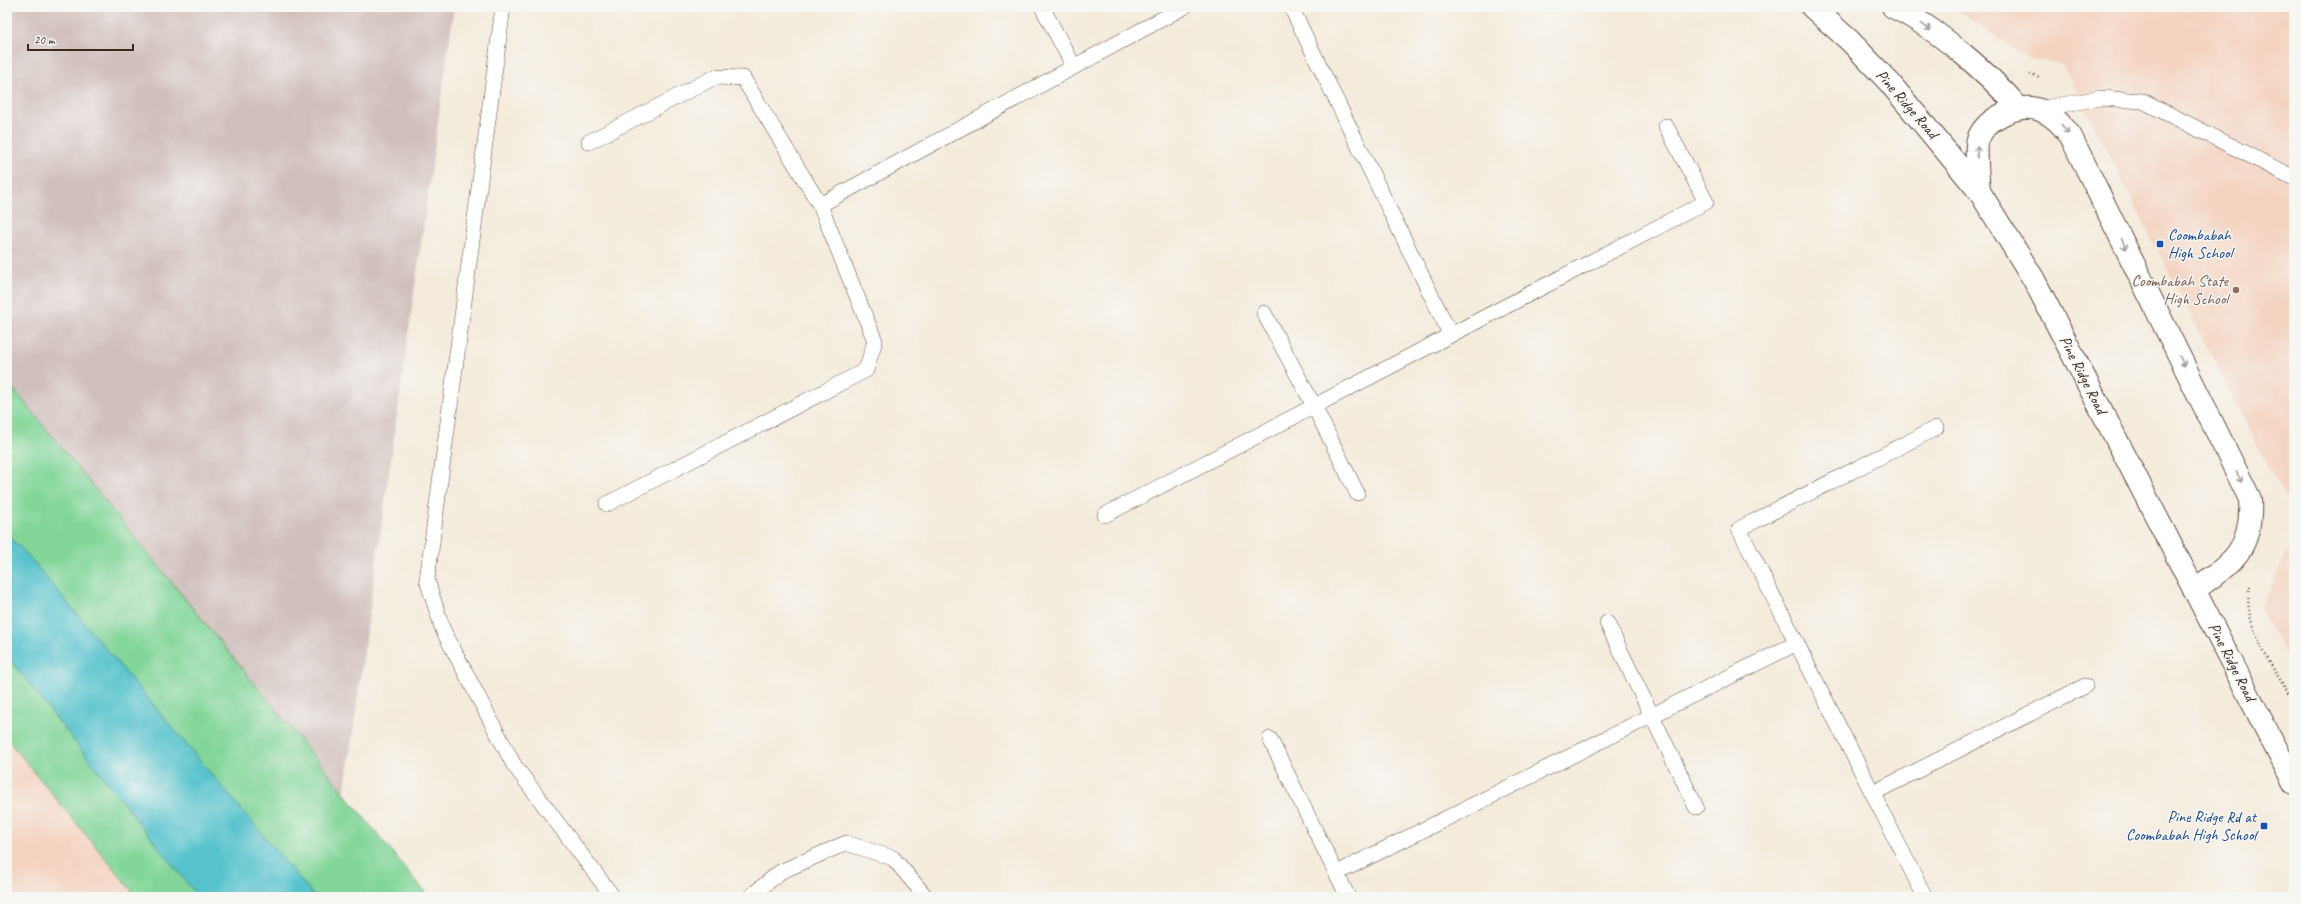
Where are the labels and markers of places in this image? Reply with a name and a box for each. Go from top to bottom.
place label: Coombabah High School [2168,225,2235,263]
marker: Coombabah High School [2155,239,2165,249]
place label: Coombabah State High School [2131,271,2231,309]
marker: Coombabah State High School [2231,285,2241,295]
place label: Pine Ridge Rd at Coombabah High School [2126,807,2259,845]
marker: Pine Ridge Rd at Coombabah High School [2259,821,2269,831]

